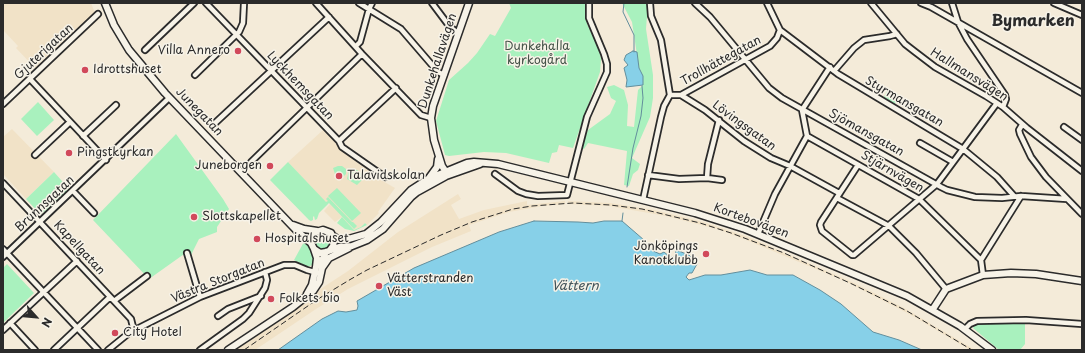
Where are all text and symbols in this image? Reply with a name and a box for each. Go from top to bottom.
street label: Dunkehallavägen [416,12,460,110]
district label: Bymarken [991,12,1075,32]
street label: Gjuterigatan [12,21,76,83]
street label: Trollhättegatan [678,33,764,89]
park label: Dunkehalla kyrkogård [504,40,570,68]
place label: Villa Annero [158,44,230,58]
street label: Hallmansvägen [928,45,1010,105]
marker: Villa Annero [233,46,243,56]
street label: Lyckhemsgatan [264,49,336,123]
place label: Idrottshuset [93,63,162,77]
marker: Idrottshuset [80,65,90,75]
street label: Styrmansgatan [862,74,946,130]
street label: Junegatan [172,85,226,139]
street label: Lövingsgatan [709,98,779,154]
street label: Sjömansgatan [826,106,906,160]
place label: Pingstkyrkan [77,146,153,160]
marker: Pingstkyrkan [64,148,74,158]
street label: Stjärnvägen [858,148,926,196]
place label: Juneborgen [195,159,262,173]
marker: Juneborgen [265,161,275,171]
place label: Talavidskolan [347,169,425,183]
marker: Talavidskolan [334,171,344,181]
street label: Brunnsgatan [13,173,77,235]
street label: Kortebovägen [711,201,791,241]
place label: Slottskapellet [202,210,281,224]
marker: Slottskapellet [189,212,199,222]
street label: Kapellgatan [50,218,108,278]
place label: Hospitalshuset [265,232,349,246]
marker: Hospitalshuset [252,234,262,244]
place label: Jönköpings Kanotklubb [634,240,698,268]
marker: Jönköpings Kanotklubb [701,249,711,259]
street label: Västra Storgatan [169,256,267,306]
place label: Vätterstranden Väst [387,272,473,300]
water label: Vättern [551,278,599,294]
marker: Vätterstranden Väst [374,281,384,291]
place label: Folkets bio [279,292,340,306]
marker: Folkets bio [266,294,276,304]
north arrow [16,297,56,337]
text: N [38,315,57,330]
place label: City Hotel [123,326,182,340]
marker: City Hotel [110,328,120,338]

